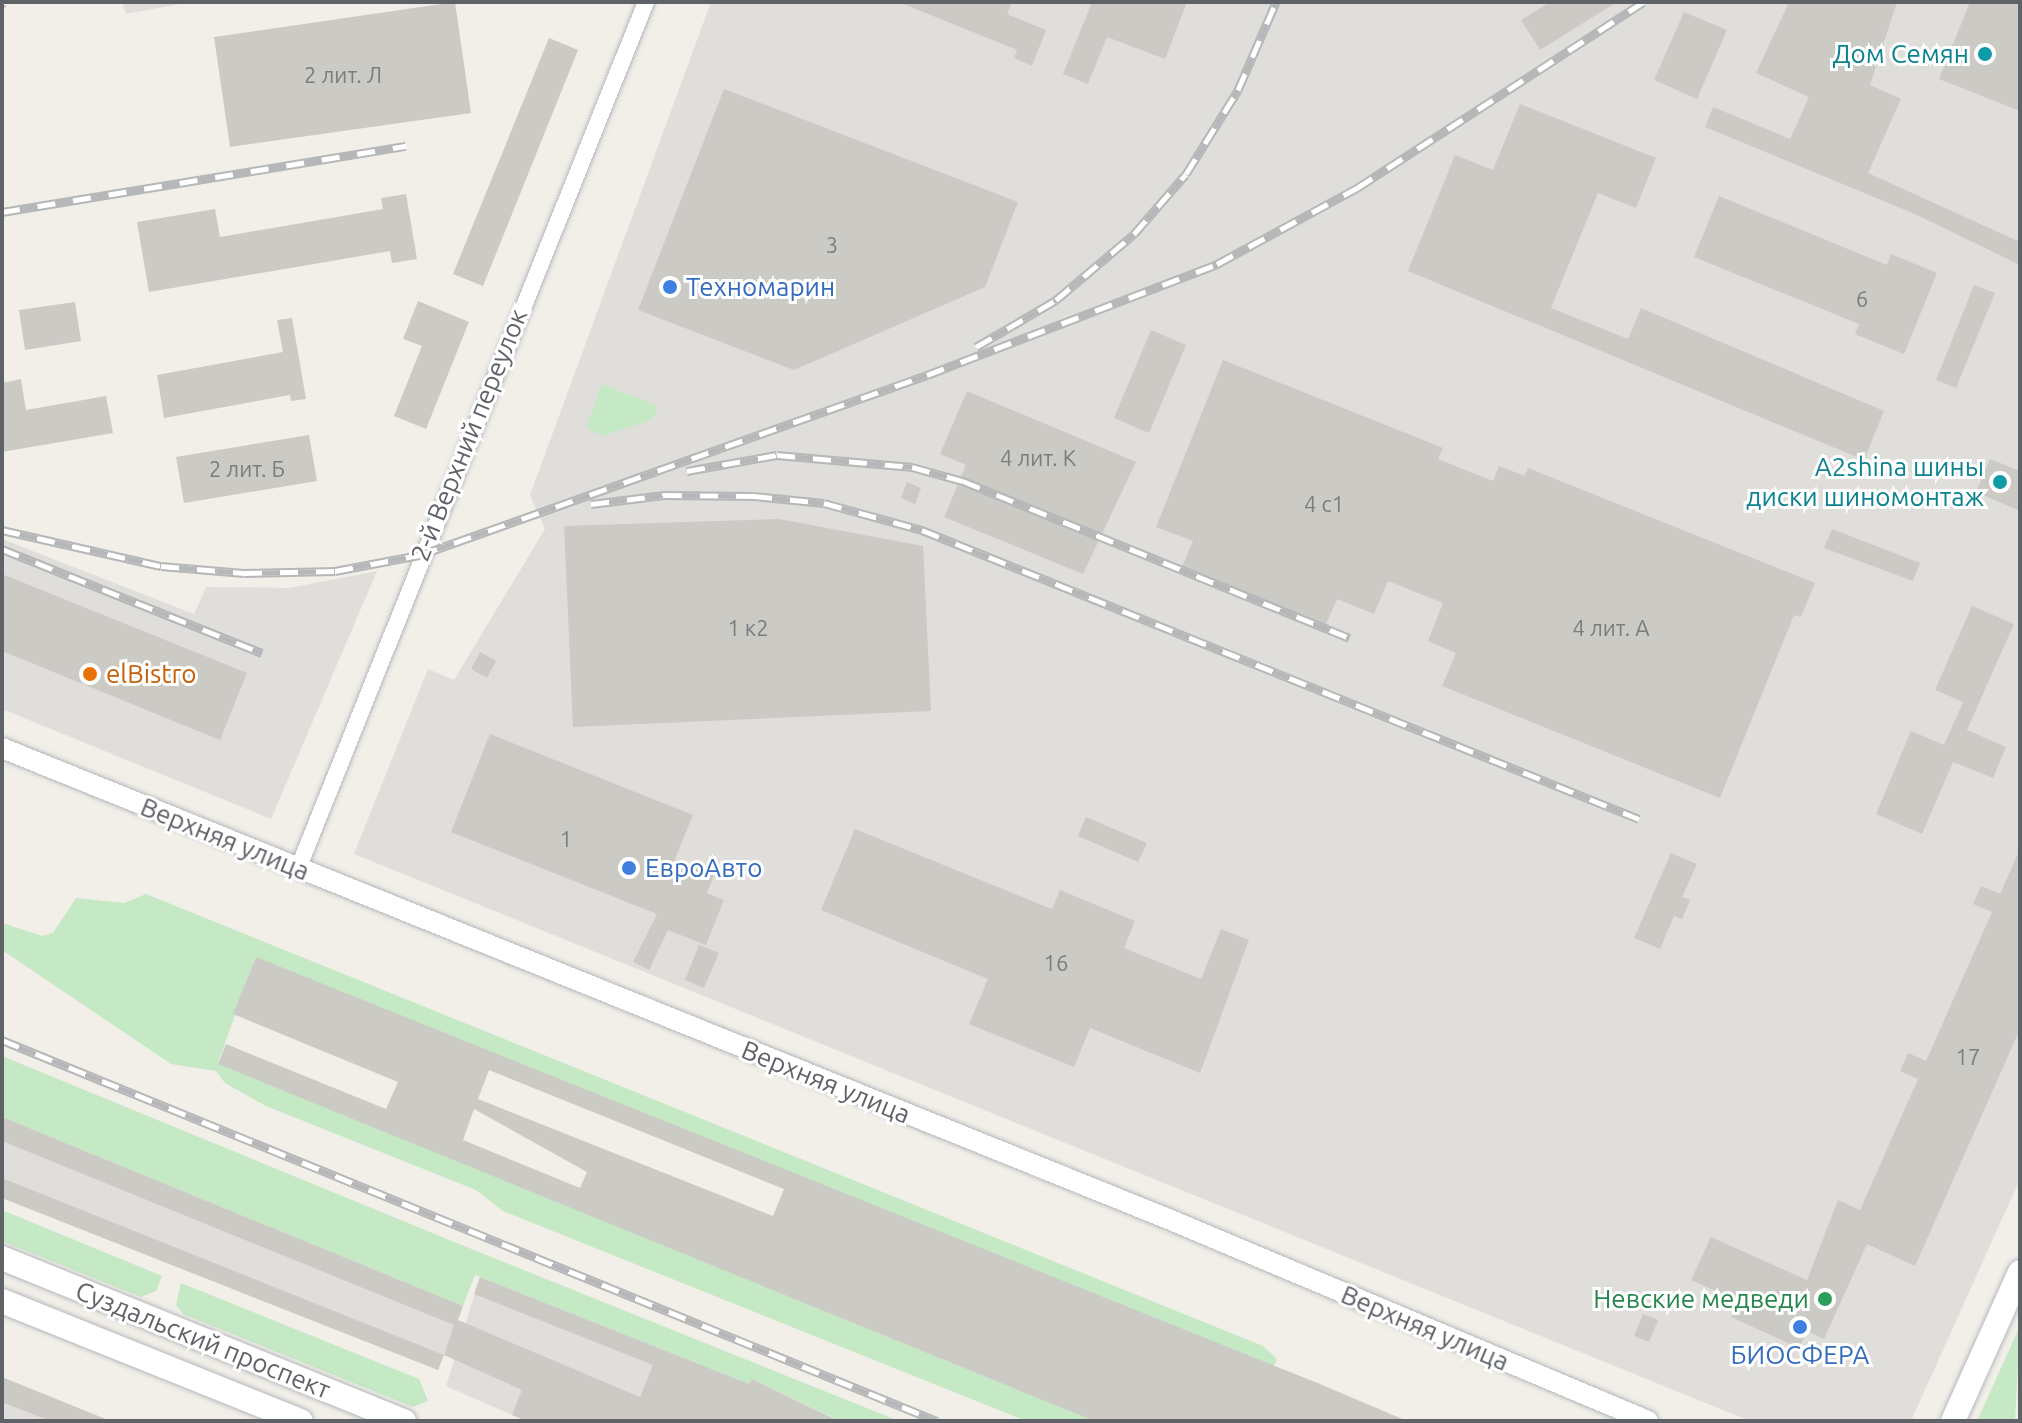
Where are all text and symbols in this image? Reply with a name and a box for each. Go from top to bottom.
place label: Дом Семян [1832,38,1969,70]
marker: Дом Семян [1976,45,1994,63]
house number: 2 лит. Л [304,62,382,88]
house number: 3 [826,232,838,258]
place label: Техномарин [686,271,835,303]
marker: Техномарин [661,278,679,296]
house number: 6 [1856,286,1868,312]
street label: 2-й Верхний переулок [404,304,534,566]
house number: 4 лит. К [1000,445,1076,471]
place label: A2shina шины диски шиномонтаж [1746,451,1984,512]
house number: 2 лит. Б [209,456,285,482]
marker: A2shina шины диски шиномонтаж [1991,473,2009,491]
house number: 4 с1 [1304,491,1344,517]
house number: 1 к2 [727,615,769,641]
house number: 4 лит. А [1573,615,1649,641]
place label: elBistro [106,658,197,690]
marker: elBistro [81,665,99,683]
street label: Верхняя улица [136,791,314,887]
house number: 1 [560,826,572,852]
place label: ЕвроАвто [645,852,762,884]
marker: ЕвроАвто [620,859,638,877]
house number: 16 [1044,950,1068,976]
street label: Верхняя улица [737,1034,915,1130]
house number: 17 [1956,1044,1980,1070]
street label: Суздальский проспект [71,1275,335,1405]
street label: Верхняя улица [1336,1279,1514,1377]
place label: Невские медведи [1593,1283,1809,1315]
marker: Невские медведи [1816,1290,1834,1308]
marker: БИОСФЕРА [1791,1318,1809,1336]
place label: БИОСФЕРА [1731,1339,1869,1371]

